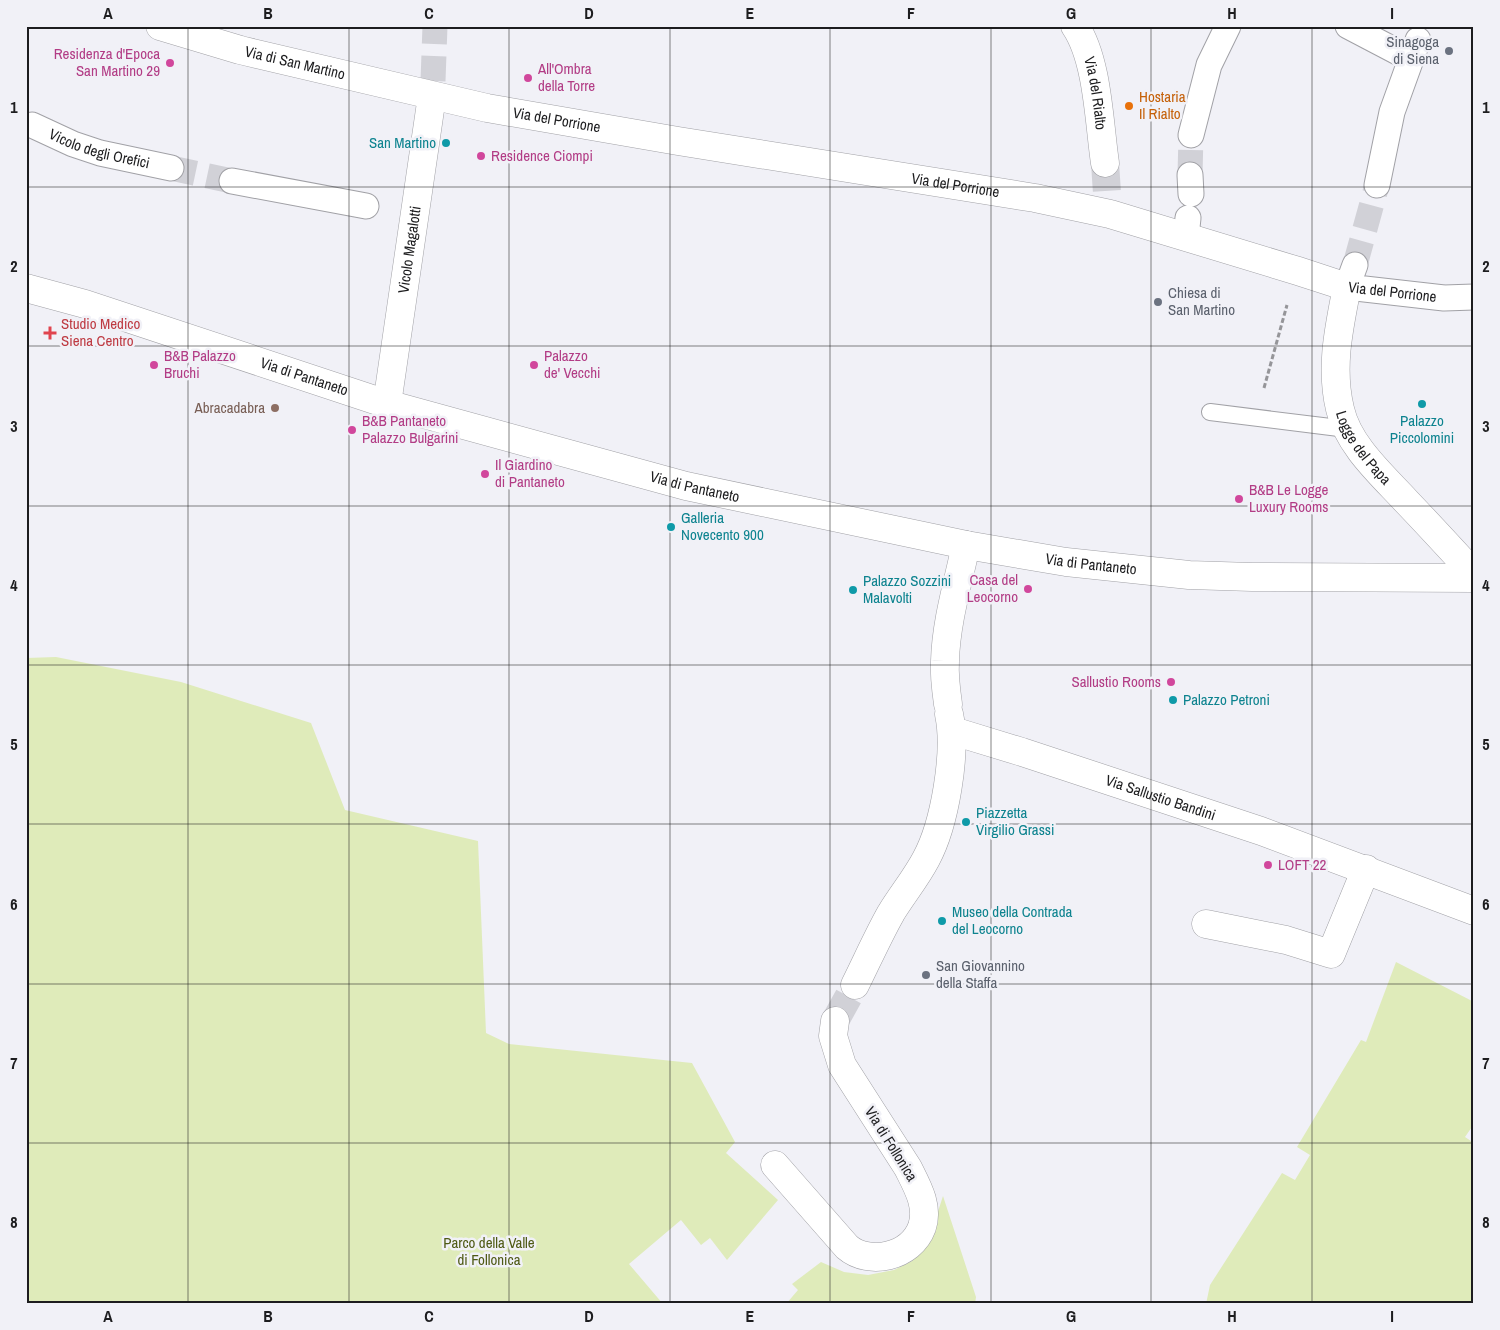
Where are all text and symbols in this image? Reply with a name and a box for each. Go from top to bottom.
text: A [103,2,113,24]
text: B [263,2,273,24]
text: C [424,2,434,24]
text: D [584,2,594,24]
text: E [746,2,755,24]
text: F [907,2,915,24]
text: G [1066,2,1076,24]
text: H [1227,2,1237,24]
text: I [1390,2,1394,24]
place label: Sinagoga di Siena [1386,31,1439,69]
street label: Via di San Martino [243,40,348,84]
place label: Residenza d'Epoca San Martino 29 [54,43,160,81]
marker: Sinagoga di Siena [1443,45,1455,57]
street label: Via del Rialto [1079,54,1112,131]
marker: Residenza d'Epoca San Martino 29 [164,57,176,69]
place label: All'Ombra della Torre [537,58,595,96]
marker: All'Ombra della Torre [522,72,534,84]
place label: Hostaria Il Rialto [1139,86,1186,124]
text: 1 [10,96,18,118]
text: 1 [1482,96,1490,118]
marker: Hostaria Il Rialto [1123,100,1135,112]
street label: Via del Porrione [511,102,602,137]
street label: Vicolo degli Orefici [46,123,152,173]
place label: San Martino [369,132,436,153]
marker: San Martino [440,137,452,149]
place label: Residence Ciompi [491,145,593,166]
marker: Residence Ciompi [475,150,487,162]
street label: Via del Porrione [910,167,1001,202]
street label: Vicolo Magalotti [392,204,426,295]
text: 2 [10,255,18,277]
text: 2 [1482,255,1490,277]
street label: Via del Porrione [1347,276,1438,307]
place label: Chiesa di San Martino [1168,282,1235,320]
marker: Chiesa di San Martino [1152,296,1164,308]
place label: Studio Medico Siena Centro [61,313,140,351]
marker: Studio Medico Siena Centro [43,326,57,340]
place label: B&B Palazzo Bruchi [164,345,236,383]
place label: Palazzo de' Vecchi [544,345,600,383]
street label: Via di Pantaneto [258,352,351,400]
marker: B&B Palazzo Bruchi [148,359,160,371]
marker: Palazzo de' Vecchi [528,359,540,371]
place label: Abracadabra [194,397,265,418]
marker: Palazzo Piccolomini [1416,398,1428,410]
marker: Abracadabra [269,402,281,414]
street label: Logge del Papa [1331,408,1396,489]
place label: B&B Pantaneto Palazzo Bulgarini [362,410,458,448]
place label: Palazzo Piccolomini [1390,410,1454,448]
text: 3 [10,415,18,437]
text: 3 [1482,415,1490,437]
marker: B&B Pantaneto Palazzo Bulgarini [346,424,358,436]
place label: Il Giardino di Pantaneto [495,454,565,492]
street label: Via di Pantaneto [648,466,742,507]
marker: Il Giardino di Pantaneto [479,468,491,480]
place label: B&B Le Logge Luxury Rooms [1249,479,1328,517]
marker: B&B Le Logge Luxury Rooms [1233,493,1245,505]
place label: Galleria Novecento 900 [681,507,764,545]
marker: Galleria Novecento 900 [665,521,677,533]
street label: Via di Pantaneto [1044,548,1138,579]
place label: Casa del Leocorno [967,569,1018,607]
place label: Palazzo Sozzini Malavolti [863,570,951,608]
text: 4 [10,574,18,596]
text: 4 [1482,574,1490,596]
marker: Casa del Leocorno [1022,583,1034,595]
marker: Palazzo Sozzini Malavolti [847,584,859,596]
place label: Sallustio Rooms [1071,671,1161,692]
marker: Sallustio Rooms [1165,676,1177,688]
place label: Palazzo Petroni [1183,689,1270,710]
marker: Palazzo Petroni [1167,694,1179,706]
text: 5 [10,733,18,755]
text: 5 [1482,733,1490,755]
street label: Via Sallustio Bandini [1103,769,1218,825]
place label: Piazzetta Virgilio Grassi [976,802,1054,840]
marker: Piazzetta Virgilio Grassi [960,816,972,828]
place label: LOFT 22 [1278,854,1326,875]
marker: LOFT 22 [1262,859,1274,871]
text: 6 [10,893,18,915]
text: 6 [1482,893,1490,915]
place label: Museo della Contrada del Leocorno [952,901,1072,939]
marker: Museo della Contrada del Leocorno [936,915,948,927]
place label: San Giovannino della Staffa [936,955,1025,993]
marker: San Giovannino della Staffa [920,969,932,981]
text: 7 [10,1052,18,1074]
text: 7 [1482,1052,1490,1074]
street label: Via di Follonica [860,1102,923,1185]
text: 8 [10,1211,18,1233]
text: 8 [1482,1211,1490,1233]
park label: Parco della Valle di Follonica [443,1232,535,1270]
text: A [103,1305,113,1327]
text: B [263,1305,273,1327]
text: C [424,1305,434,1327]
text: D [584,1305,594,1327]
text: E [746,1305,755,1327]
text: F [907,1305,915,1327]
text: G [1066,1305,1076,1327]
text: H [1227,1305,1237,1327]
text: I [1390,1305,1394,1327]

